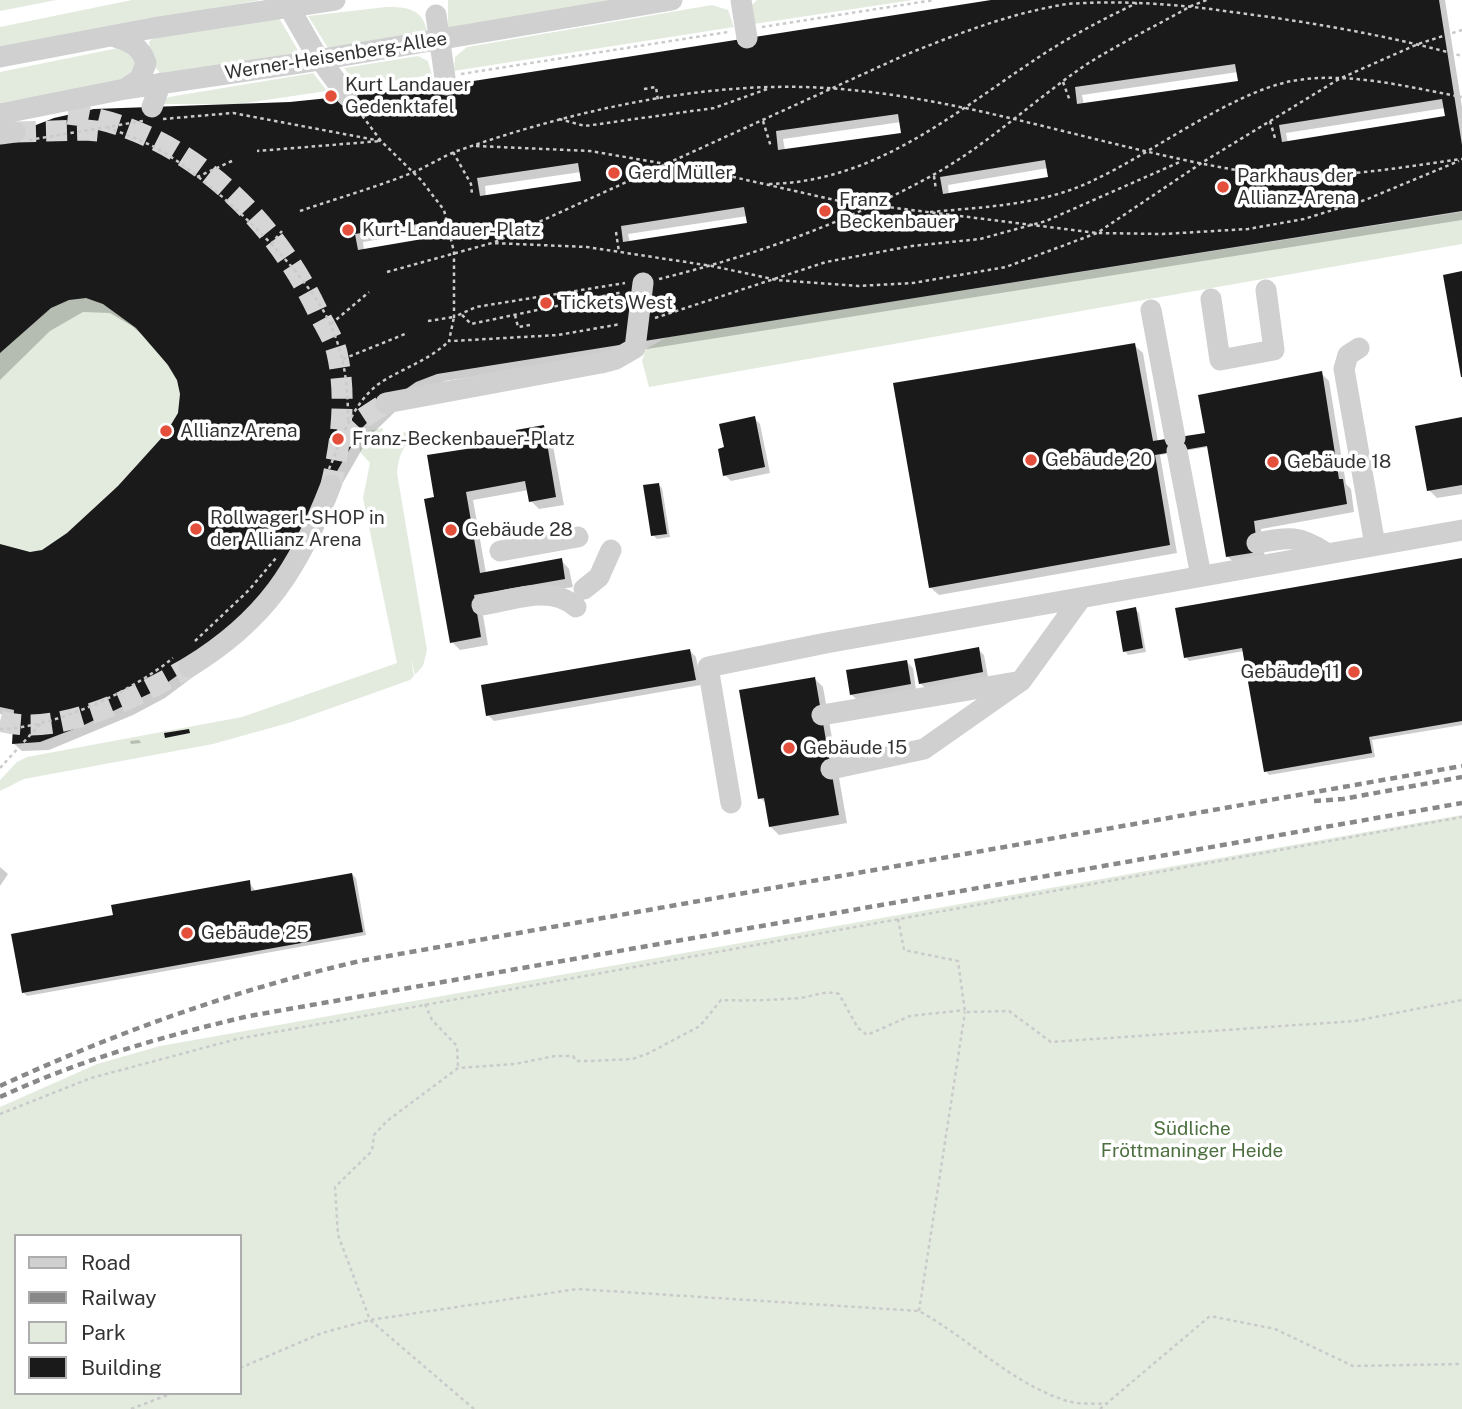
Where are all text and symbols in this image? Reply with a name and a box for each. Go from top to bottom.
street label: Werner-Heisenberg-Allee [223,27,449,85]
place label: Kurt Landauer Gedenktafel [345,74,471,118]
marker: Kurt Landauer Gedenktafel [323,88,339,104]
place label: Gerd Müller [628,162,733,184]
marker: Gerd Müller [606,165,622,181]
place label: Parkhaus der Allianz-Arena [1237,165,1356,209]
marker: Parkhaus der Allianz-Arena [1215,179,1231,195]
place label: Franz Beckenbauer [839,189,956,233]
marker: Franz Beckenbauer [817,203,833,219]
place label: Kurt-Landauer-Platz [362,219,541,241]
marker: Kurt-Landauer-Platz [340,222,356,238]
place label: Tickets West [560,292,673,314]
marker: Tickets West [538,295,554,311]
place label: Allianz Arena [180,420,297,442]
marker: Allianz Arena [158,423,174,439]
place label: Franz-Beckenbauer-Platz [352,428,575,450]
marker: Franz-Beckenbauer-Platz [330,431,346,447]
place label: Gebäude 20 [1045,449,1152,471]
place label: Gebäude 18 [1287,451,1391,473]
marker: Gebäude 20 [1023,452,1039,468]
marker: Gebäude 18 [1265,454,1281,470]
place label: Rollwagerl-SHOP in der Allianz Arena [210,507,385,551]
place label: Gebäude 28 [465,519,573,541]
marker: Rollwagerl-SHOP in der Allianz Arena [188,521,204,537]
marker: Gebäude 28 [443,522,459,538]
place label: Gebäude 11 [1240,661,1340,683]
marker: Gebäude 11 [1346,664,1362,680]
place label: Gebäude 15 [803,737,907,759]
marker: Gebäude 15 [781,740,797,756]
place label: Gebäude 25 [201,922,309,944]
marker: Gebäude 25 [179,925,195,941]
park label: Südliche Fröttmaninger Heide [1101,1118,1283,1162]
legend [14,1234,242,1395]
text: Road [81,1250,131,1275]
text: Railway [81,1285,157,1310]
text: Park [81,1320,126,1345]
text: Building [81,1355,162,1380]

